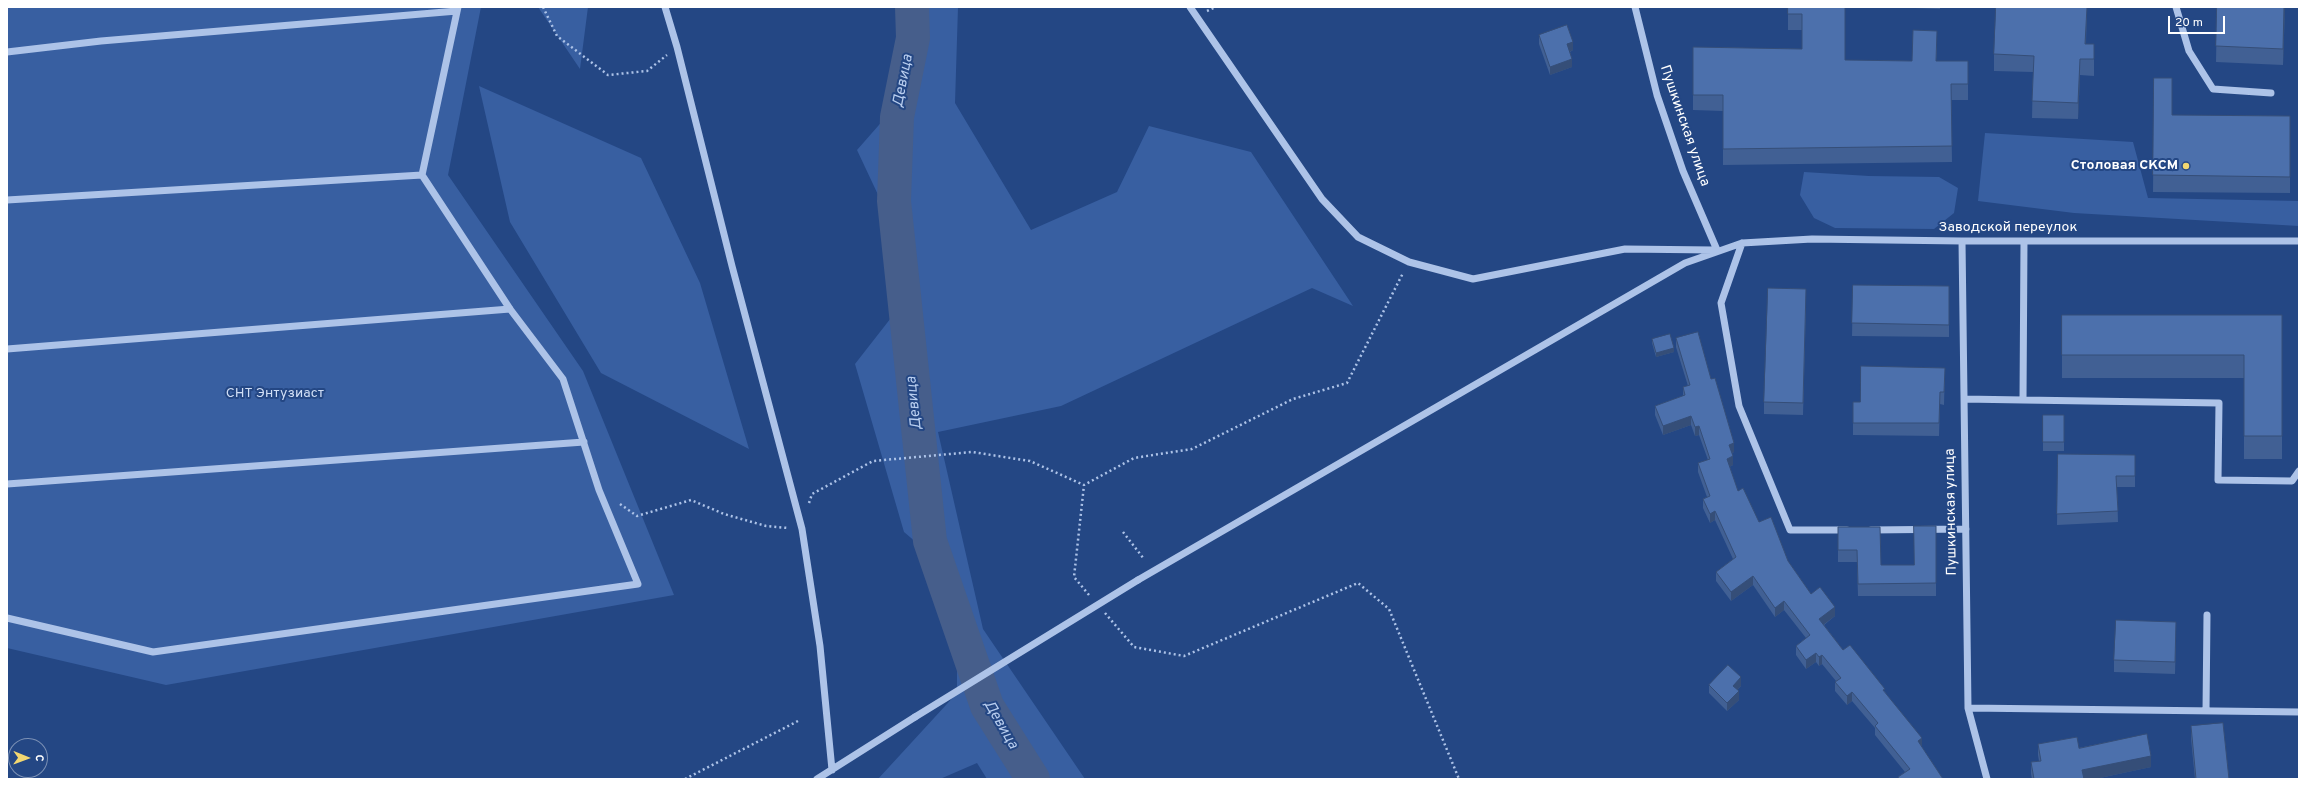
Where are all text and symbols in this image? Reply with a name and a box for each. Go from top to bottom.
scale bar [2170,8,2227,34]
text: 20 m [2175,15,2203,31]
water label: Девица [890,53,918,109]
street label: Пушкинская улица [1655,63,1713,189]
place label: Столовая СКСМ [2071,158,2178,174]
marker: Столовая СКСМ [2181,161,2191,171]
street label: Заводской переулок [1939,220,2077,236]
water label: Девица [903,376,927,430]
park label: СНТ Энтузиаст [226,386,324,402]
street label: Пушкинская улица [1942,448,1962,576]
water label: Девица [979,697,1021,753]
north arrow [8,738,48,778]
text: С [32,755,46,762]

